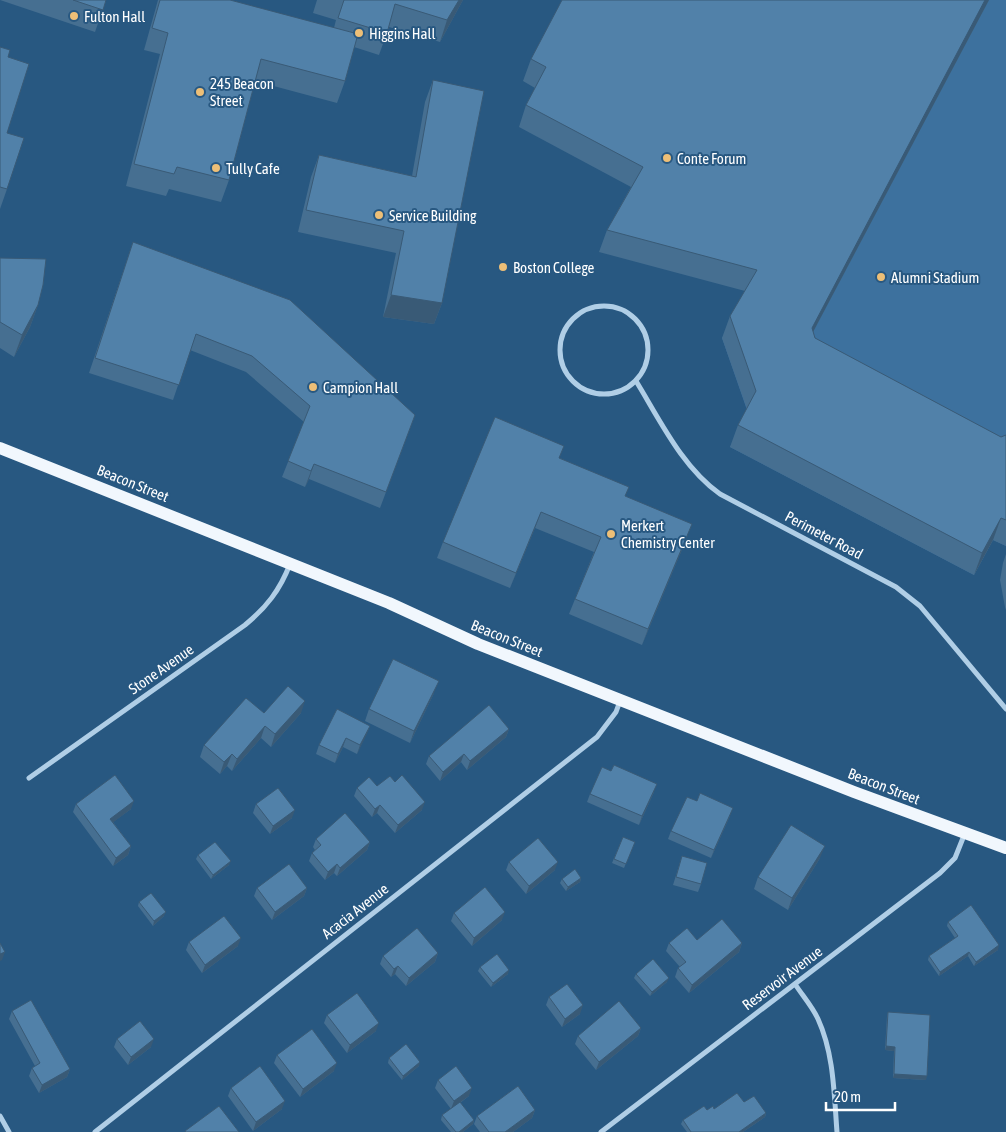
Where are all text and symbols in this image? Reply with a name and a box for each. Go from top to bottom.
place label: Fulton Hall [84,8,145,25]
marker: Fulton Hall [68,10,80,22]
place label: Higgins Hall [369,25,436,42]
marker: Higgins Hall [353,27,365,39]
place label: 245 Beacon Street [210,75,274,109]
marker: 245 Beacon Street [194,86,206,98]
place label: Conte Forum [677,150,746,167]
marker: Conte Forum [661,152,673,164]
place label: Tully Cafe [226,160,280,177]
marker: Tully Cafe [210,162,222,174]
place label: Service Building [389,207,477,224]
marker: Service Building [373,209,385,221]
place label: Boston College [513,259,595,276]
marker: Boston College [497,261,509,273]
place label: Alumni Stadium [891,269,979,286]
marker: Alumni Stadium [875,271,887,283]
place label: Campion Hall [323,379,398,396]
marker: Campion Hall [307,381,319,393]
street label: Beacon Street [95,461,171,505]
street label: Perimeter Road [782,507,866,563]
place label: Merkert Chemistry Center [621,517,715,551]
marker: Merkert Chemistry Center [605,528,617,540]
street label: Beacon Street [469,616,545,660]
street label: Stone Avenue [125,640,197,698]
street label: Beacon Street [846,764,922,808]
street label: Acacia Avenue [318,880,392,942]
street label: Reservoir Avenue [739,942,825,1013]
scale bar [826,1080,895,1112]
text: 20 m [834,1088,861,1105]

